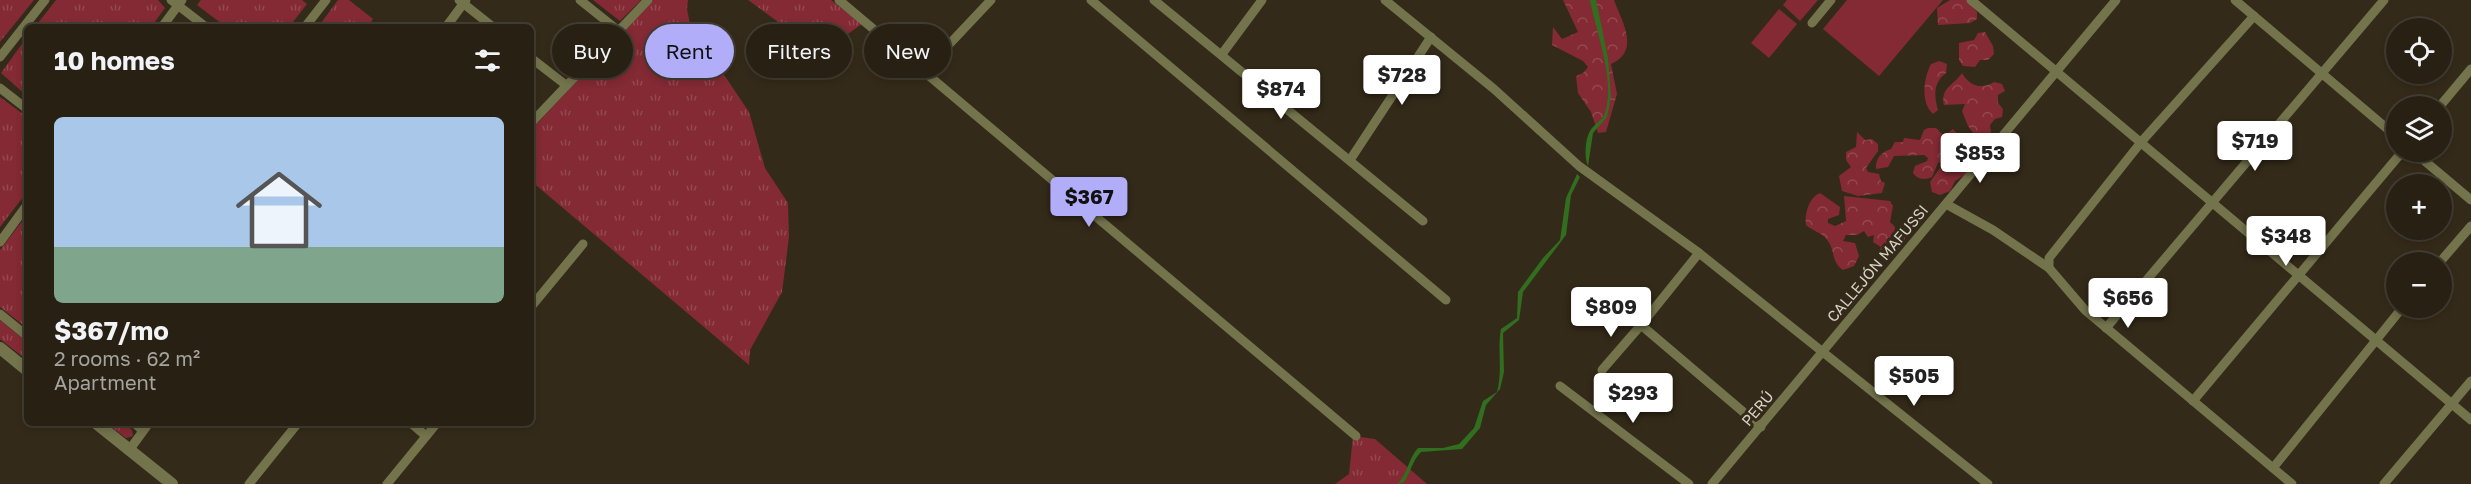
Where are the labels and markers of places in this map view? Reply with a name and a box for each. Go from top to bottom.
pin: $728 [1366,55,1438,106]
pin: $874 [1245,69,1317,120]
pin: $719 [2219,121,2291,172]
pin: $853 [1944,133,2016,184]
pin: $367 [1053,177,1125,228]
pin: $348 [2250,216,2322,267]
pin: $656 [2092,278,2164,329]
pin: $809 [1575,287,1647,338]
pin: $505 [1878,356,1950,407]
pin: $293 [1597,373,1669,424]

